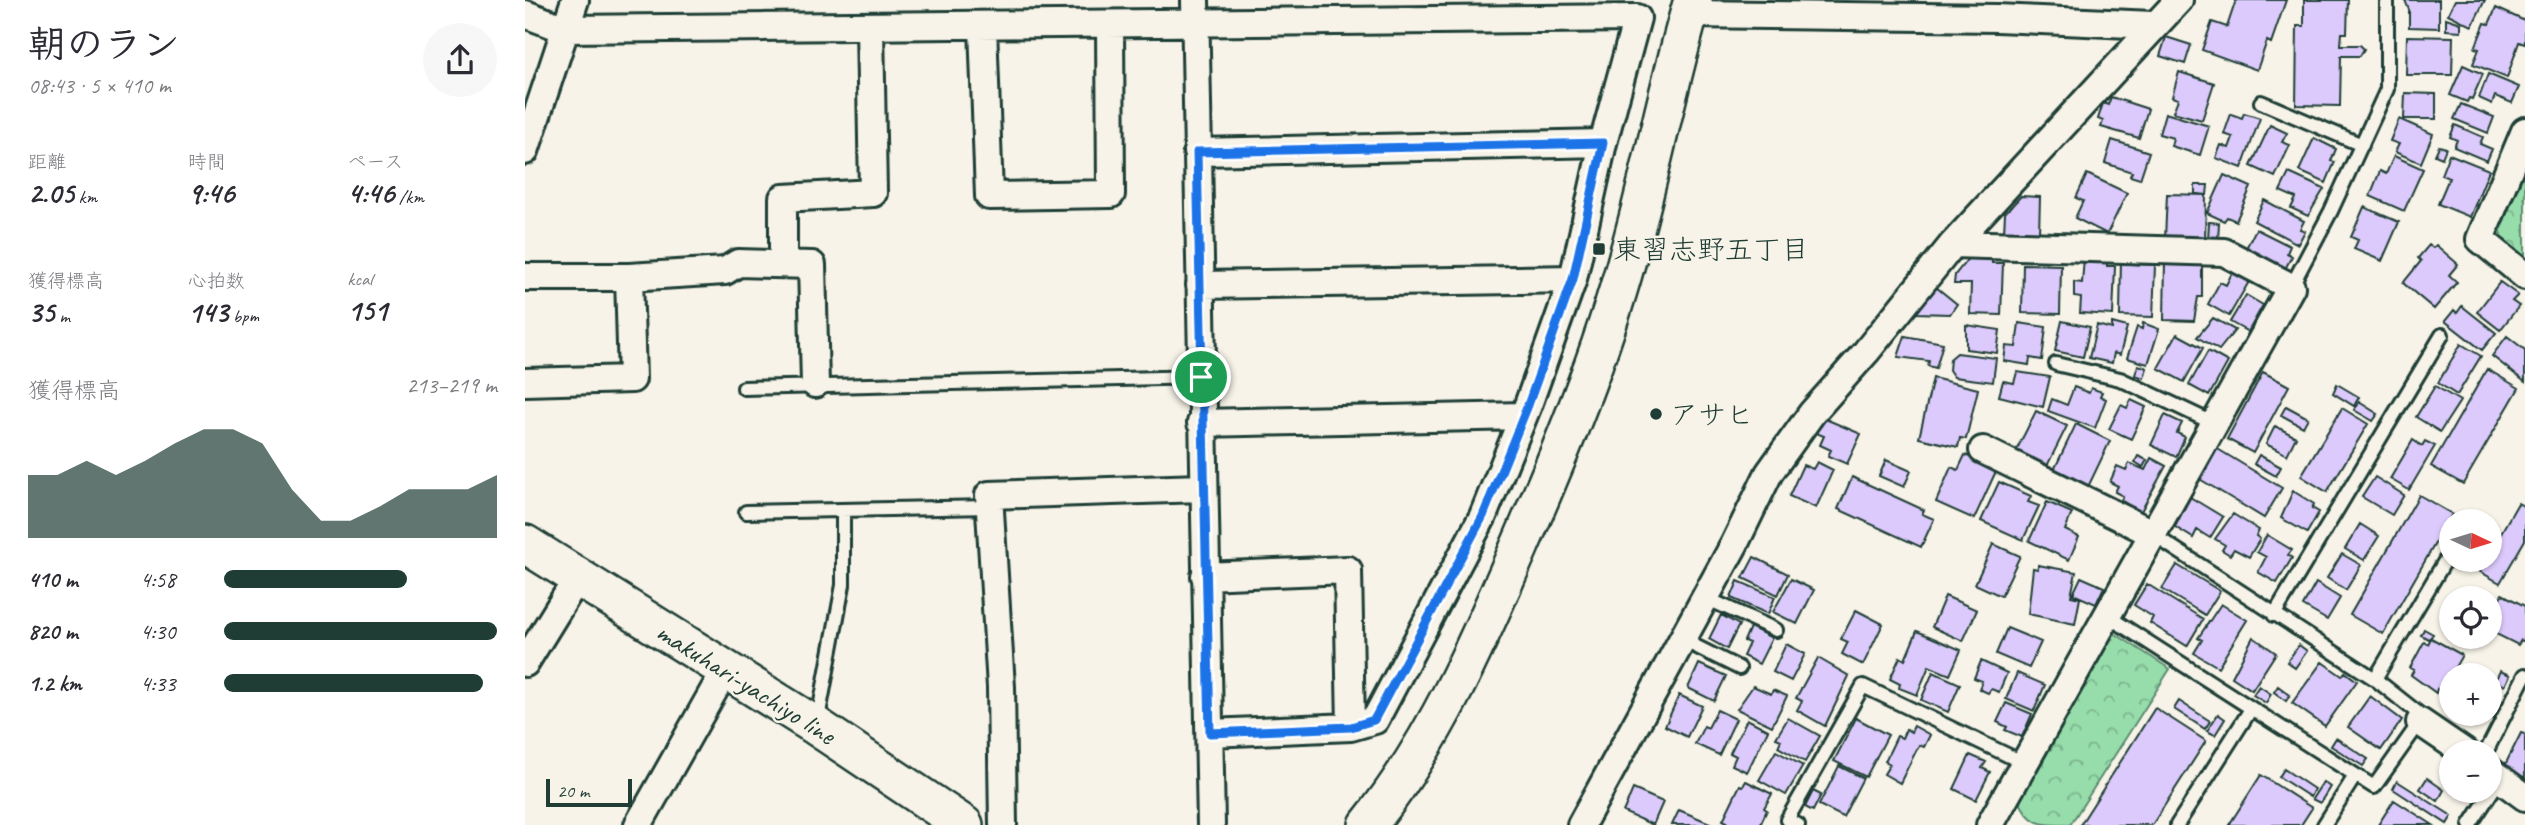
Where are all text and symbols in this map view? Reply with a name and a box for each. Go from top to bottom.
text: 朝のラン [28,21,180,68]
button: share [423,23,497,97]
text: 08:43 · 5 × 410 m [28,71,171,100]
text: 距離 [28,150,66,174]
text: 時間 [188,150,226,174]
text: ペース [347,150,403,174]
text: 2.05 [28,174,74,212]
text: 9:46 [188,174,234,212]
text: 4:46 [347,174,394,212]
text: km [74,185,97,209]
text: /km [394,185,424,209]
place label: 東習志野五丁目 [1613,232,1809,267]
marker: 東習志野五丁目 [1591,241,1607,257]
text: kcal [347,267,372,291]
text: 獲得標高 [28,269,104,293]
text: 心拍数 [188,269,245,293]
text: 151 [347,291,387,329]
text: 35 [28,293,55,331]
text: 143 [188,293,228,331]
text: m [55,304,70,328]
text: bpm [228,304,259,328]
pin [1171,347,1231,407]
icon: arrive [1182,358,1220,396]
text: 213–219 m [406,371,497,400]
text: 獲得標高 [28,376,120,405]
place label: アサヒ [1670,397,1754,432]
marker: アサヒ [1648,406,1664,422]
north arrow [2439,509,2503,572]
map controls [2439,509,2502,803]
text: 410 m [28,565,78,594]
text: 4:58 [140,565,176,594]
button: locate [2439,586,2502,649]
street label: makuhari-yachiyo line [650,614,844,753]
text: 820 m [28,617,78,646]
text: 4:30 [140,617,176,646]
button: + [2439,663,2502,726]
text: 1.2 km [28,669,82,698]
text: 4:33 [140,669,176,698]
button: − [2439,740,2502,803]
scale bar [546,776,632,808]
text: 20 m [557,779,589,803]

